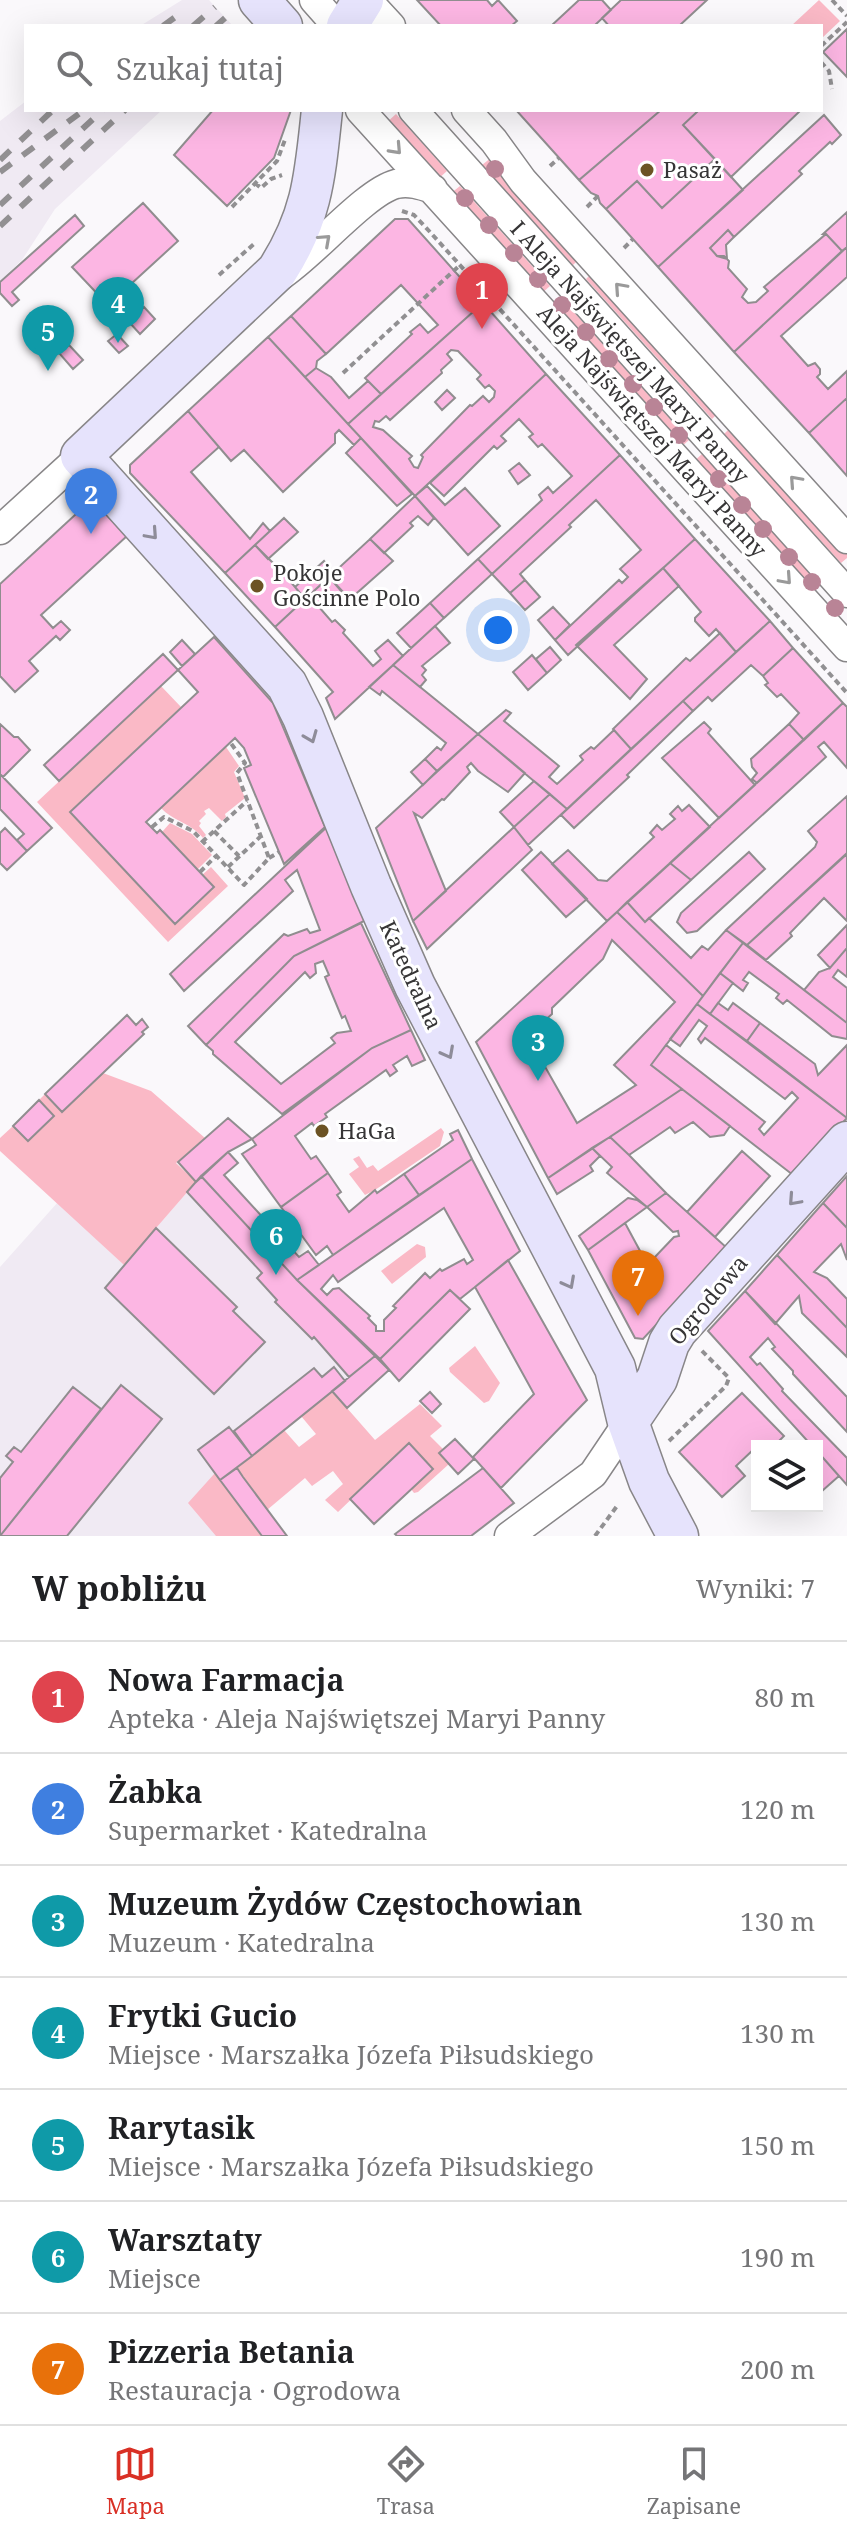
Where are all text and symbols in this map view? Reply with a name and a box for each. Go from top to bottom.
search box [24,24,823,112]
icon: search [52,46,96,90]
text: Szukaj tutaj [116,48,284,89]
one-way arrow [387,140,401,155]
place label: Pasaż [663,154,722,184]
marker: Pasaż [638,161,656,179]
street label: I Aleja Najświętszej Maryi Panny [505,215,755,489]
one-way arrow [315,236,330,250]
pin: 1 [456,263,508,329]
pin: 4 [92,277,144,343]
one-way arrow [615,283,630,297]
street label: Aleja Najświętszej Maryi Panny [532,300,772,562]
pin: 5 [22,305,74,371]
pin: 2 [65,468,117,534]
one-way arrow [790,475,804,490]
one-way arrow [143,525,158,539]
place label: Pokoje Gościnne Polo [273,557,421,612]
one-way arrow [776,570,791,584]
marker: Pokoje Gościnne Polo [248,577,266,595]
your location [478,610,518,650]
one-way arrow [302,729,318,743]
street label: Katedralna [374,915,450,1034]
pin: 3 [512,1015,564,1081]
one-way arrow [438,1045,453,1059]
place label: HaGa [338,1115,396,1145]
marker: HaGa [313,1122,331,1140]
one-way arrow [790,1190,804,1205]
pin: 6 [250,1209,302,1275]
street label: Ogrodowa [661,1248,754,1351]
pin: 7 [612,1250,664,1316]
one-way arrow [560,1274,575,1289]
map controls [751,1440,823,1512]
button: layers [751,1440,823,1512]
text: W pobliżu [32,1565,207,1611]
text: Wyniki: 7 [696,1570,815,1606]
text: Nowa Farmacja [108,1659,344,1700]
text: 1 [51,1679,65,1715]
text: 80 m [755,1679,815,1715]
text: Apteka · Aleja Najświętszej Maryi Panny [108,1700,605,1736]
text: Żabka [108,1771,203,1812]
text: 2 [51,1791,65,1827]
text: 120 m [740,1791,815,1827]
text: Supermarket · Katedralna [108,1812,428,1848]
text: Muzeum Żydów Częstochowian [108,1883,582,1924]
text: 3 [51,1903,65,1939]
text: 130 m [740,1903,815,1939]
text: Muzeum · Katedralna [108,1924,375,1960]
text: Frytki Gucio [108,1995,297,2036]
text: 4 [51,2015,65,2051]
text: 130 m [740,2015,815,2051]
text: Miejsce · Marszałka Józefa Piłsudskiego [108,2036,594,2072]
text: Rarytasik [108,2107,255,2148]
text: 5 [51,2127,65,2163]
text: 150 m [740,2127,815,2163]
text: Miejsce · Marszałka Józefa Piłsudskiego [108,2148,594,2184]
text: Warsztaty [108,2219,262,2260]
text: 6 [51,2239,65,2275]
text: 190 m [740,2239,815,2275]
text: Miejsce [108,2260,201,2296]
text: Pizzeria Betania [108,2331,355,2372]
text: 7 [51,2351,65,2387]
text: 200 m [740,2351,815,2387]
text: Restauracja · Ogrodowa [108,2372,401,2408]
tab: Mapa [106,2442,165,2520]
tab: Trasa [377,2442,435,2520]
tab: Zapisane [647,2442,741,2520]

